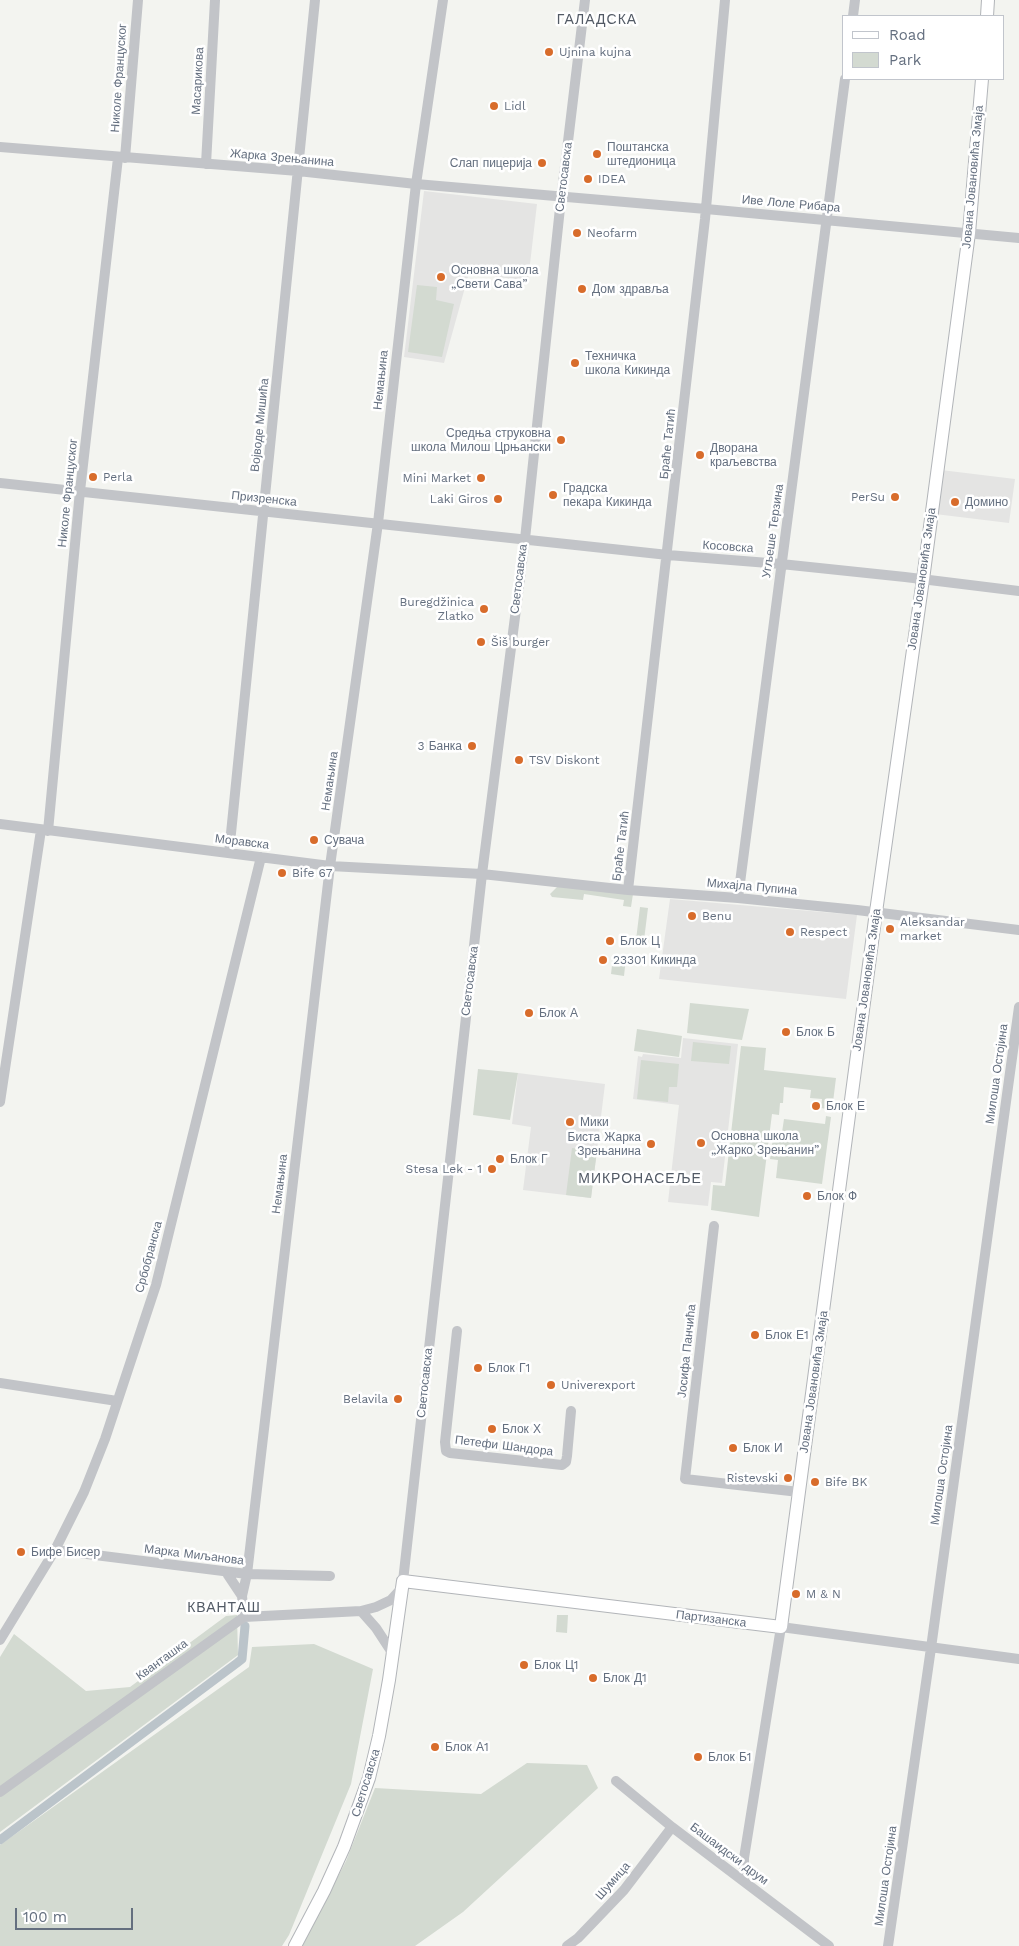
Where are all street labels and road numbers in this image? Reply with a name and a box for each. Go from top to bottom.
street label: Николе Француског [108,23,130,133]
street label: Масарикова [189,47,207,115]
street label: Јована Јовановића Змаја [960,105,986,249]
street label: Светосавска [553,141,575,213]
street label: Жарка Зрењанина [229,146,335,170]
street label: Иве Лоле Рибара [741,193,841,215]
street label: Немањина [371,349,391,411]
street label: Војводе Мишића [248,377,272,473]
street label: Браће Татић [657,408,679,480]
street label: Николе Француског [55,438,81,548]
street label: Угљеше Терзина [759,483,787,579]
street label: Призренска [231,488,297,510]
street label: Јована Јовановића Змаја [905,507,939,651]
street label: Косовска [702,538,754,556]
street label: Светосавска [508,543,530,615]
street label: Немањина [319,750,341,812]
street label: Браће Татић [610,810,632,882]
street label: Моравска [214,832,270,852]
street label: Михајла Пупина [706,876,798,898]
street label: Јована Јовановића Змаја [850,908,884,1052]
street label: Светосавска [459,945,481,1017]
street label: Милоша Остојина [983,1023,1011,1125]
street label: Немањина [269,1153,291,1215]
street label: Србобранска [132,1219,166,1295]
street label: Јосифа Панчића [675,1303,699,1399]
street label: Јована Јовановића Змаја [797,1310,831,1454]
street label: Светосавска [414,1347,436,1419]
street label: Милоша Остојина [928,1424,956,1526]
street label: Петефи Шандора [454,1433,554,1459]
street label: Марка Миљанова [143,1542,245,1568]
street label: Партизанска [675,1608,747,1630]
street label: Кванташка [133,1636,191,1684]
street label: Светосавска [349,1747,383,1819]
street label: Башаидски друм [687,1820,771,1888]
street label: Милоша Остојина [872,1825,900,1927]
street label: Шумица [593,1859,633,1903]

